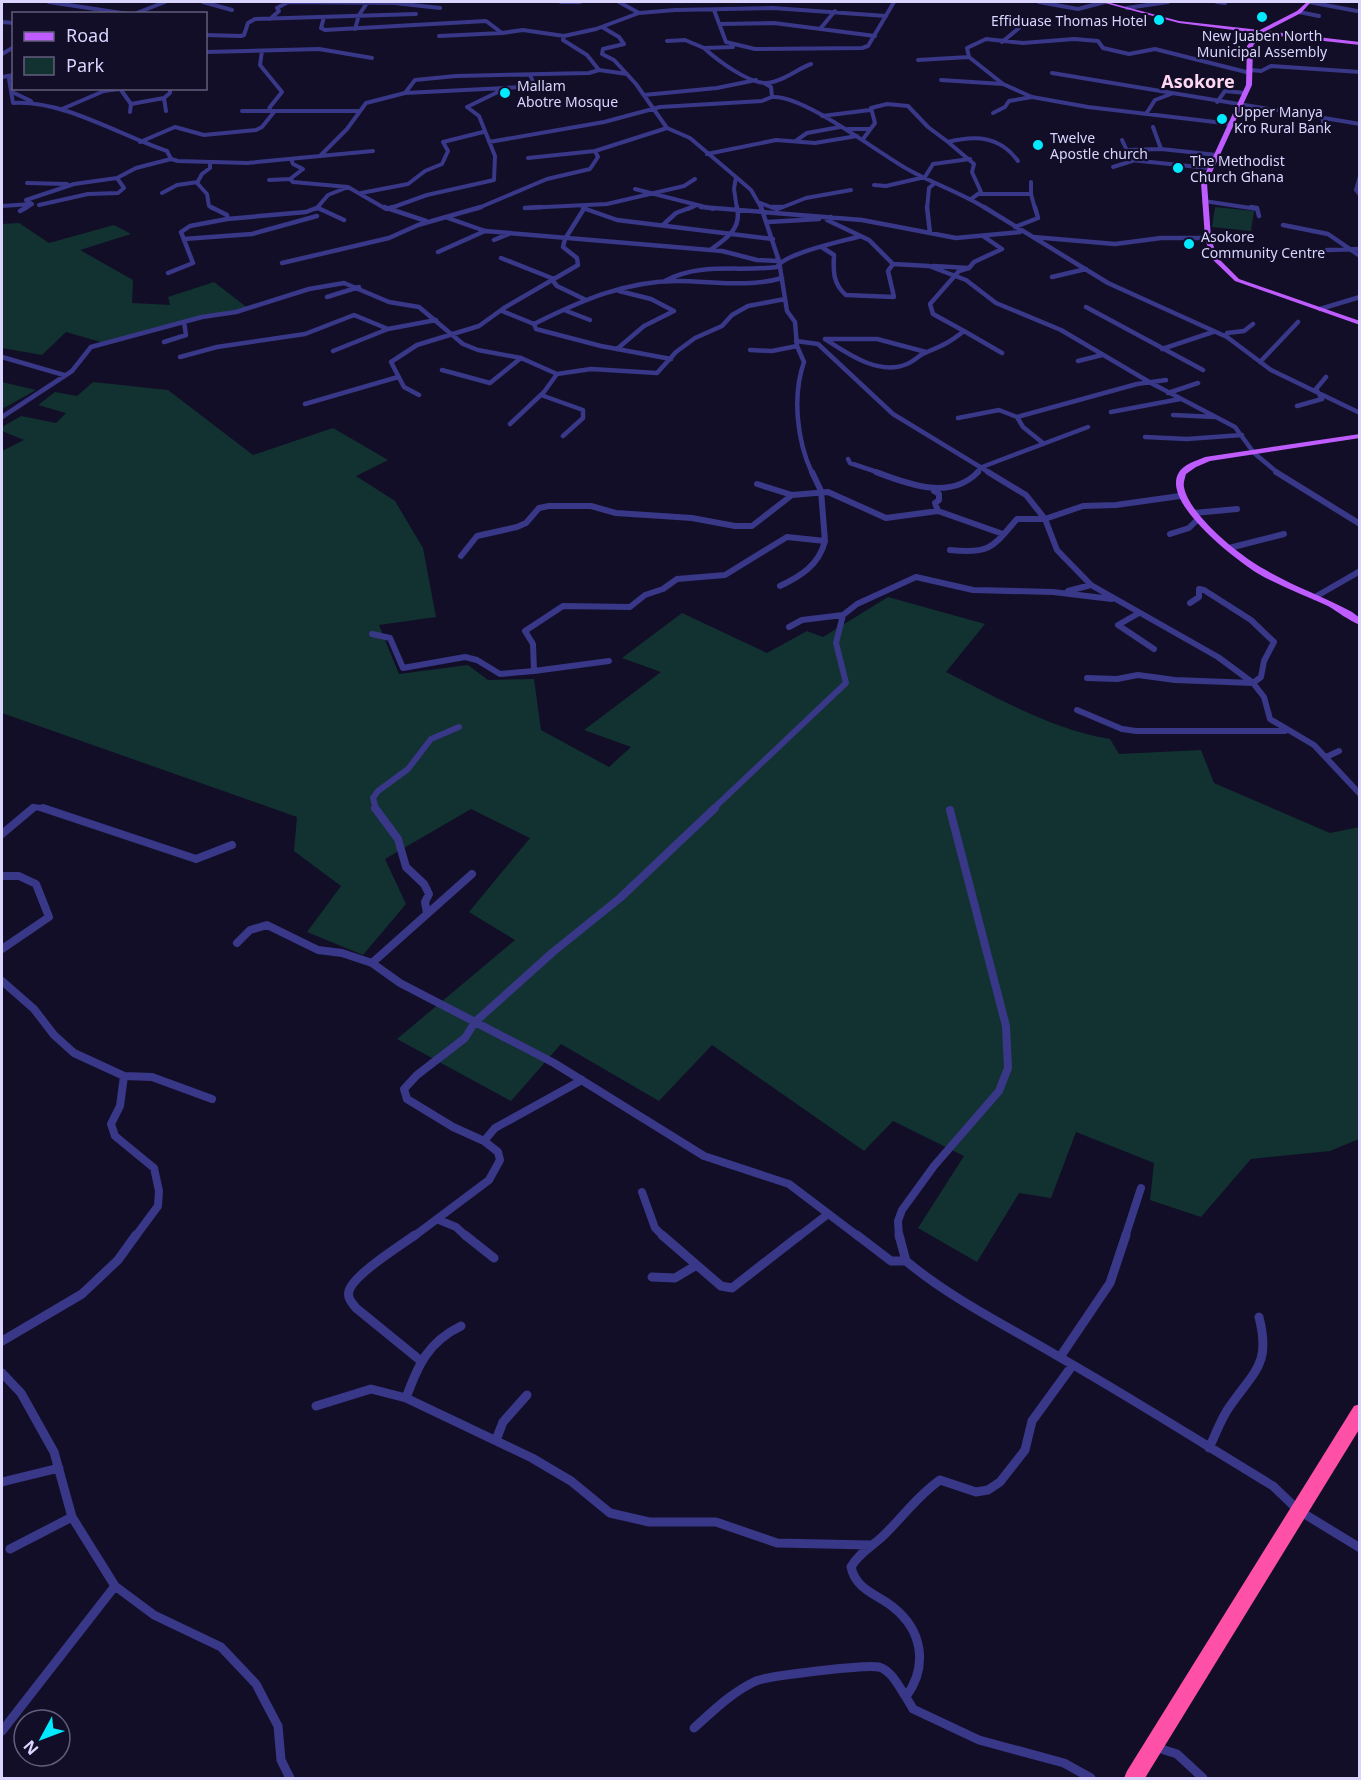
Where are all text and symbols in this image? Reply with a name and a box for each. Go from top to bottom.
marker: New Juaben North Municipal Assembly [1255,10,1269,24]
place label: Effiduase Thomas Hotel [991,11,1147,30]
legend [12,12,207,90]
marker: Effiduase Thomas Hotel [1152,13,1166,27]
text: Road [66,23,109,47]
place label: New Juaben North Municipal Assembly [1197,26,1328,61]
text: Park [66,53,104,77]
district label: Asokore [1161,69,1235,93]
place label: Mallam Abotre Mosque [517,76,618,111]
marker: Mallam Abotre Mosque [498,86,512,100]
place label: Upper Manya Kro Rural Bank [1234,102,1332,137]
marker: Upper Manya Kro Rural Bank [1215,112,1229,126]
place label: Twelve Apostle church [1050,128,1148,163]
marker: Twelve Apostle church [1031,138,1045,152]
place label: The Methodist Church Ghana [1190,151,1285,186]
marker: The Methodist Church Ghana [1171,161,1185,175]
place label: Asokore Community Centre [1201,227,1325,262]
marker: Asokore Community Centre [1182,237,1196,251]
north arrow [12,1708,72,1768]
text: N [18,1736,43,1760]

